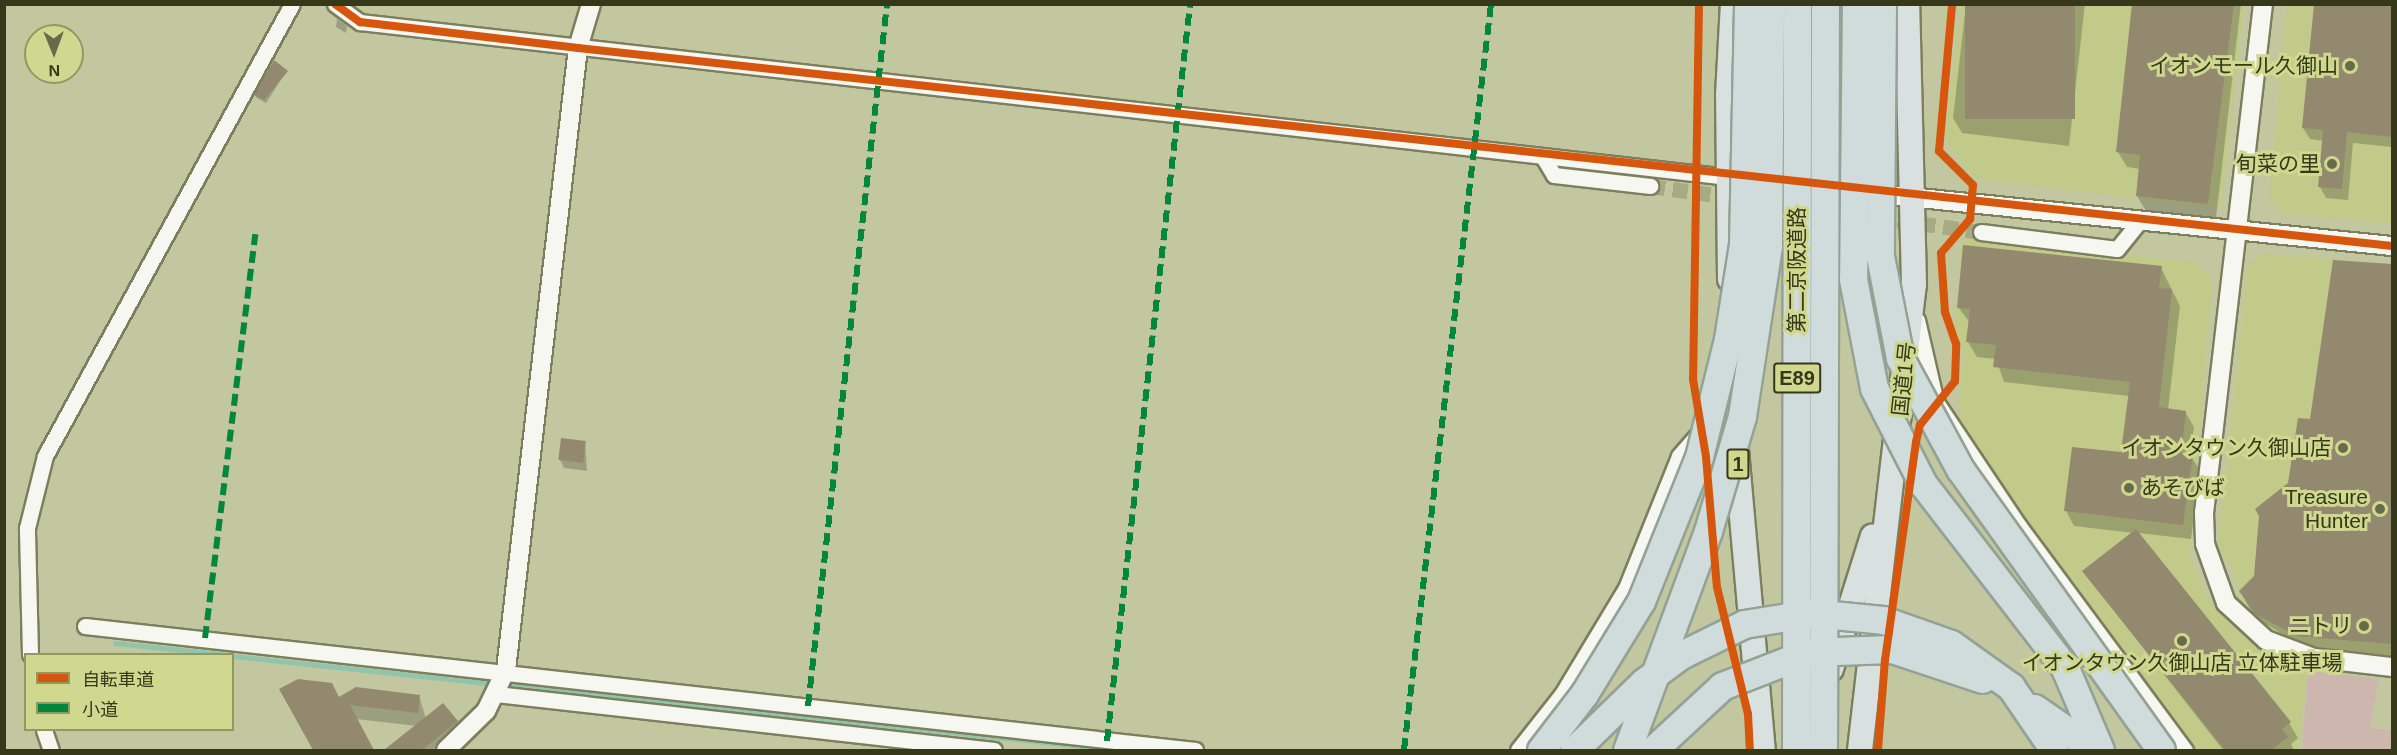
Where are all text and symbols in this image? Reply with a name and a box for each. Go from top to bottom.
north arrow [24,24,84,84]
place label: イオンモール久御山 [2149,53,2338,79]
marker: イオンモール久御山 [2343,59,2357,73]
text: N [48,62,60,79]
place label: 旬菜の里 [2236,151,2320,177]
marker: 旬菜の里 [2325,157,2339,171]
street label: 第二京阪道路 [1784,207,1810,333]
street label: 国道1号 [1888,341,1920,417]
road number: E89 [1773,361,1821,395]
place label: イオンタウン久御山店 [2121,435,2331,461]
marker: イオンタウン久御山店 [2336,441,2350,455]
road number: 1 [1726,447,1750,481]
place label: あそびば [2141,475,2225,501]
marker: あそびば [2122,481,2136,495]
place label: Treasure Hunter [2285,484,2368,534]
marker: Treasure Hunter [2373,502,2387,516]
place label: ニトリ [2289,613,2352,639]
marker: ニトリ [2357,619,2371,633]
marker: イオンタウン久御山店 立体駐車場 [2175,634,2189,648]
place label: イオンタウン久御山店 立体駐車場 [2022,650,2342,676]
legend [24,653,234,731]
text: 自転車道 [82,670,154,690]
text: 小道 [82,700,118,720]

